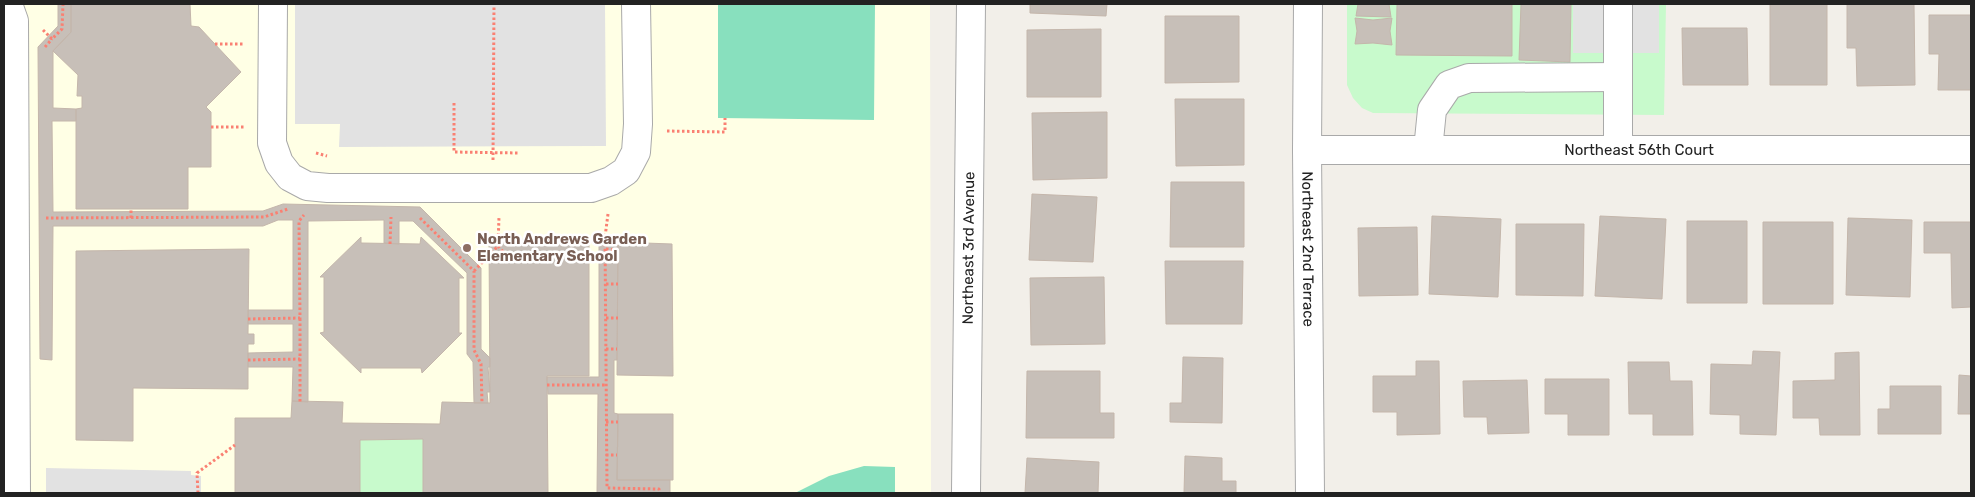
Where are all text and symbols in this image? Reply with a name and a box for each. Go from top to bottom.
street label: Northeast 56th Court [1564,141,1714,159]
street label: Northeast 3rd Avenue [959,171,978,325]
street label: Northeast 2nd Terrace [1298,171,1318,327]
place label: North Andrews Garden Elementary School [477,230,647,265]
marker: North Andrews Garden Elementary School [461,242,473,254]

